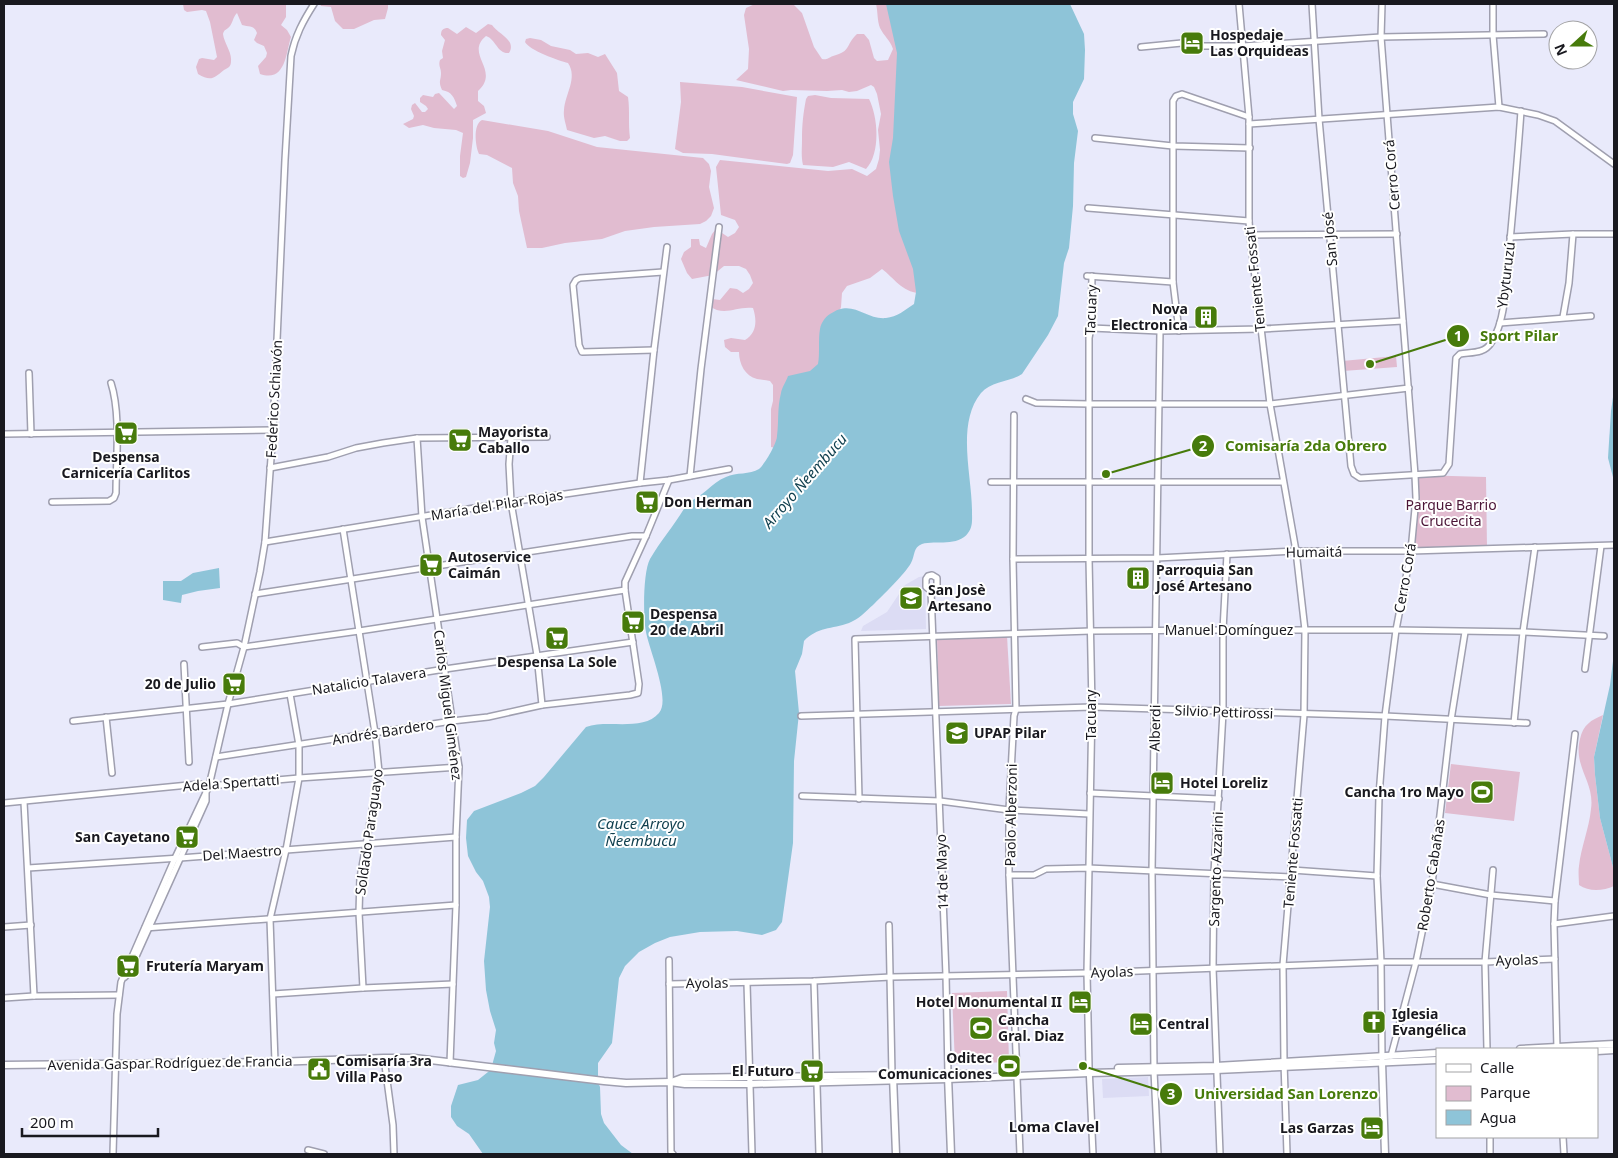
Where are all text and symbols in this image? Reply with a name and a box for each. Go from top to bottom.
north arrow [1548,20,1598,70]
place label: Hospedaje Las Orquideas [1210,25,1309,60]
hotel icon: Hospedaje Las Orquideas [1179,30,1205,56]
text: N [1549,41,1571,59]
street label: Cerro Corá [1379,139,1404,211]
street label: San José [1318,211,1341,267]
street label: Teniente Fossati [1240,225,1269,333]
street label: Ybyturuzú [1492,241,1519,309]
street label: Tacuary [1080,283,1101,336]
place label: Nova Electronica [1111,299,1188,334]
building icon: Nova Electronica [1193,304,1219,330]
callout: Sport Pilar [1445,321,1568,351]
text: 1 [1454,325,1462,345]
text: Sport Pilar [1480,325,1558,345]
street label: Federico Schiavón [261,339,286,459]
supermarket icon: Despensa Carnicería Carlitos [113,420,139,446]
place label: Mayorista Caballo [478,422,548,457]
supermarket icon: Mayorista Caballo [447,427,473,453]
water label: Arroyo Ñeembucu [757,429,851,533]
callout: Comisaría 2da Obrero [1190,431,1397,461]
text: 2 [1199,435,1208,455]
text: Comisaría 2da Obrero [1225,435,1387,455]
place label: Despensa Carnicería Carlitos [62,447,190,482]
street label: María del Pilar Rojas [429,485,565,524]
supermarket icon: Don Herman [634,489,660,515]
place label: Don Herman [664,492,752,511]
park label: Parque Barrio Crucecita [1405,495,1497,530]
street label: Cerro Corá [1389,541,1420,614]
street label: Humaitá [1286,542,1342,561]
place label: Autoservice Caimán [448,547,531,582]
supermarket icon: Autoservice Caimán [418,552,444,578]
place label: Parroquia San José Artesano [1154,560,1253,595]
building icon: Parroquia San José Artesano [1125,565,1151,591]
place label: San Josè Artesano [928,580,992,615]
school or university icon: San Josè Artesano [898,585,924,611]
place label: Despensa 20 de Abril [650,604,724,639]
supermarket icon: Despensa 20 de Abril [620,609,646,635]
street label: Manuel Domínguez [1165,620,1294,639]
supermarket icon: Despensa La Sole [544,625,570,651]
street label: Carlos Miguel Giménez [430,629,467,782]
place label: Despensa La Sole [497,652,617,671]
street label: Natalicio Talavera [310,662,427,699]
supermarket icon: 20 de Julio [221,671,247,697]
place label: 20 de Julio [145,674,216,693]
street label: Tacuary [1081,689,1100,740]
street label: Silvio Pettirossi [1174,700,1274,723]
street label: Alberdi [1145,704,1164,752]
street label: Andrés Bardero [331,714,435,749]
school or university icon: UPAP Pilar [944,720,970,746]
place label: UPAP Pilar [974,723,1047,742]
street label: Paolo Alberzoni [1000,763,1021,866]
street label: Soldado Paraguayo [350,768,387,896]
street label: Adela Spertatti [182,770,280,795]
hotel icon: Hotel Loreliz [1149,770,1175,796]
place label: Hotel Loreliz [1180,773,1268,792]
sports icon: Cancha 1ro Mayo [1469,779,1495,805]
place label: Cancha 1ro Mayo [1344,782,1464,801]
street label: Teniente Fossatti [1278,797,1307,909]
street label: Sargento Azzarini [1204,811,1227,927]
water label: Cauce Arroyo Ñeembucu [597,813,685,850]
street label: Roberto Cabañas [1412,817,1449,932]
supermarket icon: San Cayetano [174,824,200,850]
place label: San Cayetano [75,827,170,846]
street label: 14 de Mayo [931,834,952,910]
street label: Del Maestro [202,840,282,865]
street label: Ayolas [1495,949,1539,970]
supermarket icon: Frutería Maryam [115,953,141,979]
place label: Frutería Maryam [146,956,264,975]
street label: Ayolas [1090,961,1134,982]
street label: Ayolas [685,973,729,992]
hotel icon: Hotel Monumental II [1067,989,1093,1015]
place label: Hotel Monumental II [916,992,1062,1011]
place label: Iglesia Evangélica [1392,1004,1467,1039]
church icon: Iglesia Evangélica [1361,1009,1387,1035]
place label: Cancha Gral. Diaz [998,1010,1064,1045]
hotel icon: Central [1128,1011,1154,1037]
place label: Central [1158,1014,1209,1033]
sports icon: Cancha Gral. Diaz [968,1015,994,1041]
place label: Oditec Comunicaciones [878,1048,992,1083]
legend [1436,1048,1598,1138]
street label: Avenida Gaspar Rodríguez de Francia [47,1051,293,1074]
place label: Comisaría 3ra Villa Paso [336,1051,432,1086]
sports icon: Oditec Comunicaciones [996,1053,1022,1079]
public building icon: Comisaría 3ra Villa Paso [306,1056,332,1082]
text: Calle [1480,1057,1514,1077]
supermarket icon: El Futuro [799,1058,825,1084]
place label: El Futuro [732,1061,794,1080]
callout: Universidad San Lorenzo [1159,1079,1388,1109]
text: Parque [1480,1082,1530,1102]
text: 3 [1167,1083,1175,1103]
text: Universidad San Lorenzo [1194,1083,1378,1103]
scale bar [22,1106,159,1138]
text: Agua [1480,1107,1517,1127]
text: 200 m [30,1112,74,1132]
hotel icon: Las Garzas [1359,1115,1385,1141]
district label: Loma Clavel [1009,1116,1099,1136]
place label: Las Garzas [1280,1118,1354,1137]

